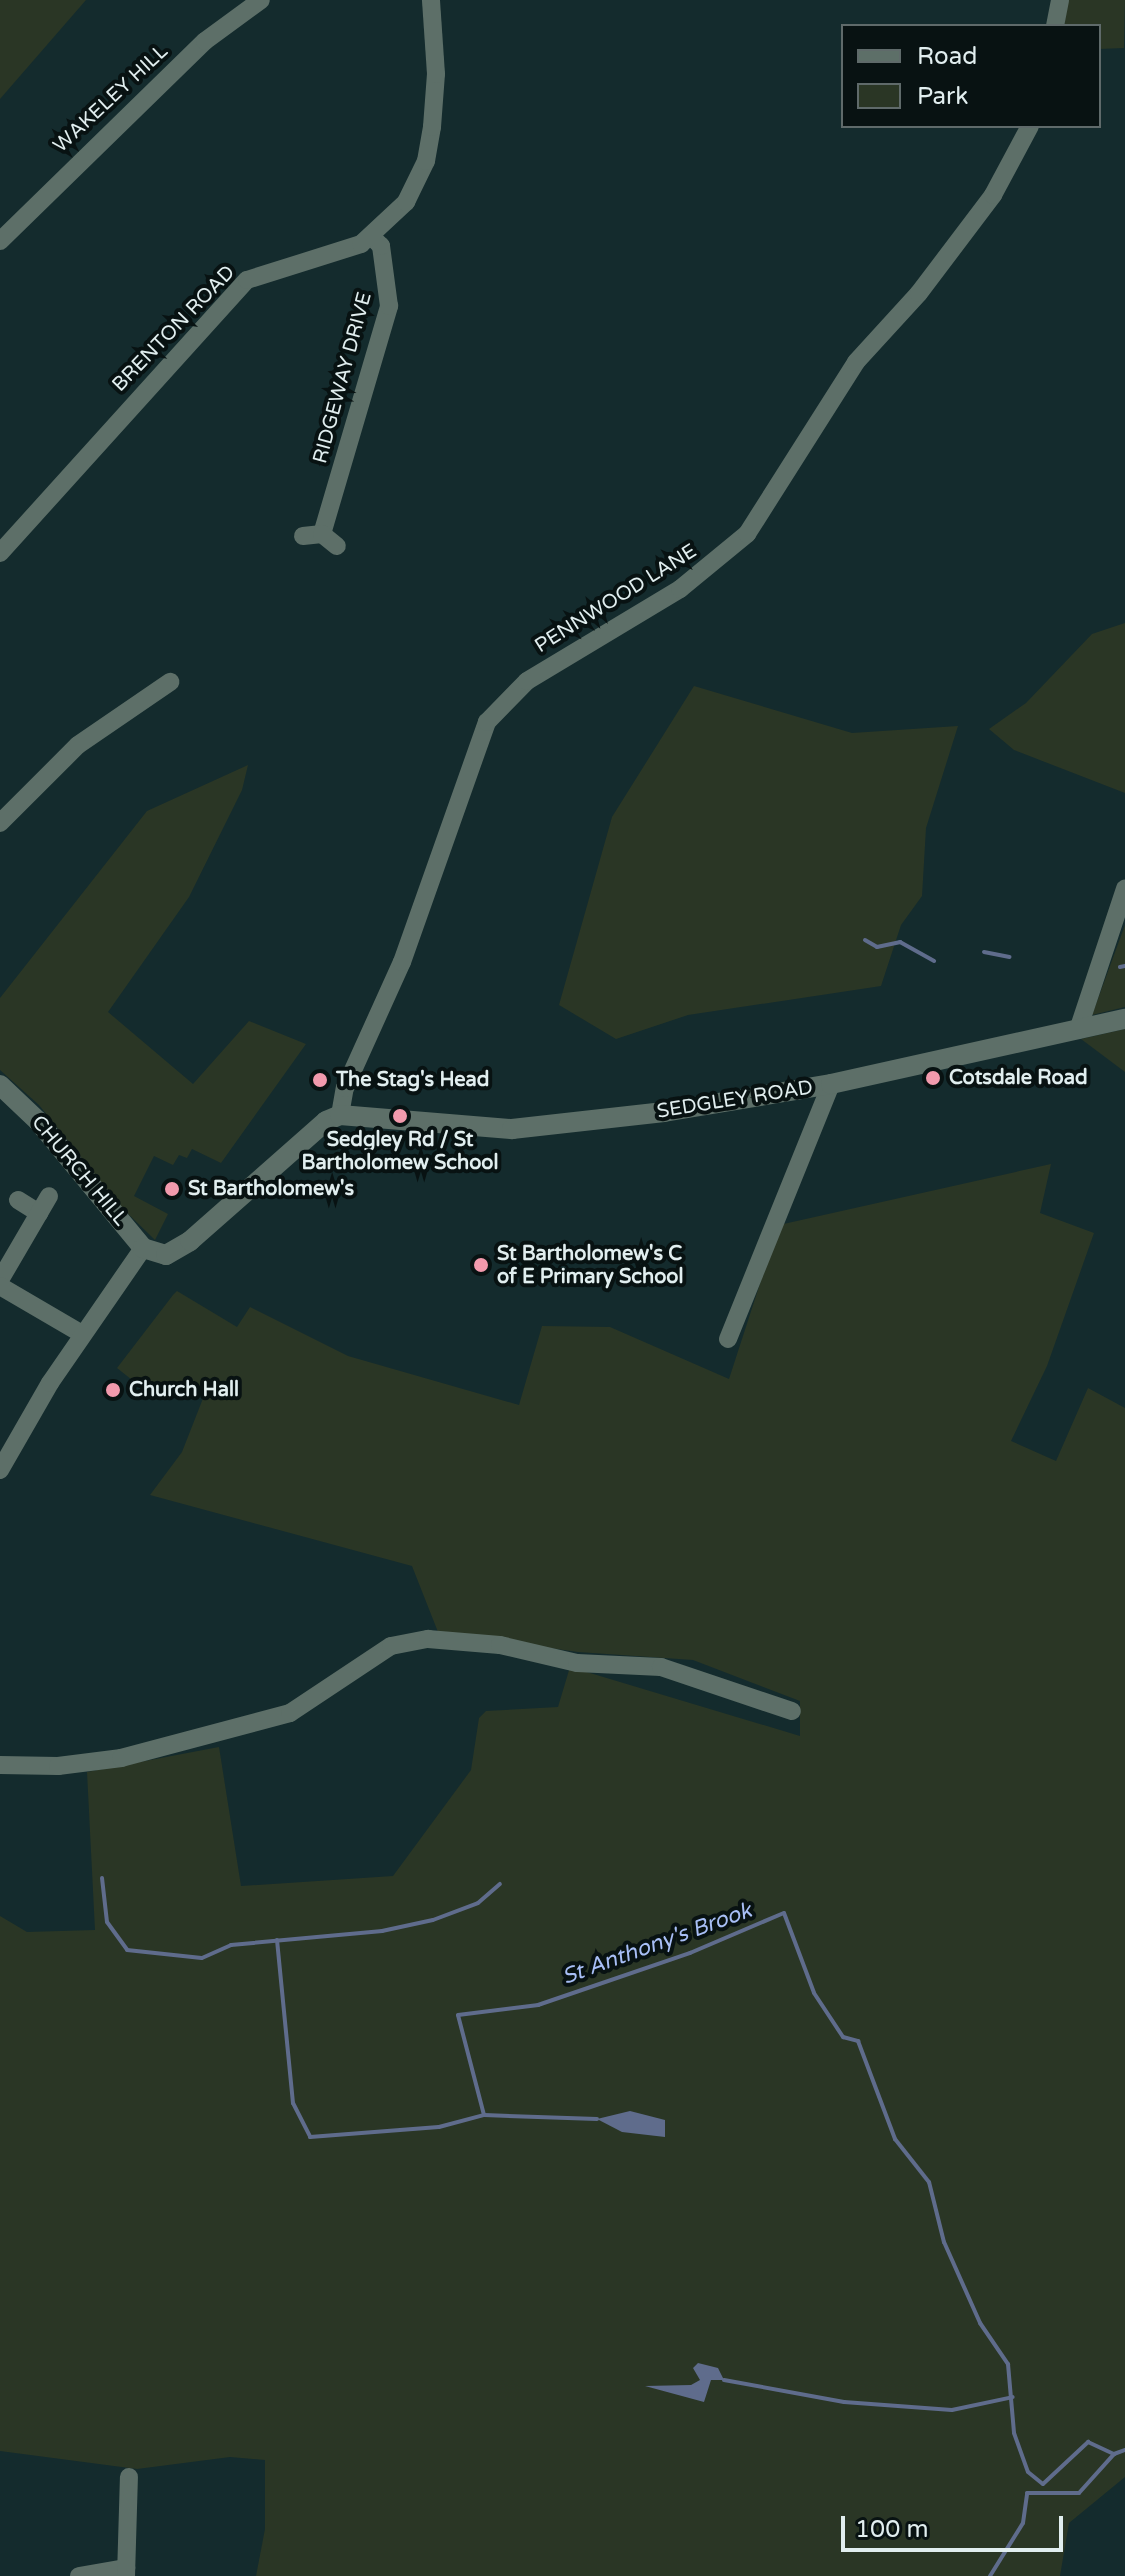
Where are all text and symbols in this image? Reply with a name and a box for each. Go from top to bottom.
legend [841,24,1101,128]
street label: WAKELEY HILL [49,40,173,158]
text: Road [917,42,977,71]
text: Park [917,82,968,111]
street label: BRENTON ROAD [108,261,240,397]
street label: RIDGEWAY DRIVE [309,290,377,466]
street label: PENNWOOD LANE [531,540,701,658]
place label: Cotsdale Road [949,1066,1088,1090]
place label: The Stag's Head [336,1068,489,1092]
marker: Cotsdale Road [924,1069,942,1087]
marker: The Stag's Head [311,1071,329,1089]
street label: SEDGLEY ROAD [655,1076,815,1124]
marker: Sedgley Rd / St Bartholomew School [391,1107,409,1125]
street label: CHURCH HILL [26,1111,132,1231]
place label: Sedgley Rd / St Bartholomew School [302,1128,498,1175]
place label: St Bartholomew's [188,1177,354,1201]
marker: St Bartholomew's [163,1180,181,1198]
place label: St Bartholomew's C of E Primary School [497,1242,683,1289]
marker: St Bartholomew's C of E Primary School [472,1256,490,1274]
place label: Church Hall [129,1378,239,1402]
marker: Church Hall [104,1381,122,1399]
water label: St Anthony's Brook [559,1897,755,1991]
scale bar [845,2500,1067,2550]
text: 100 m [855,2515,929,2544]

